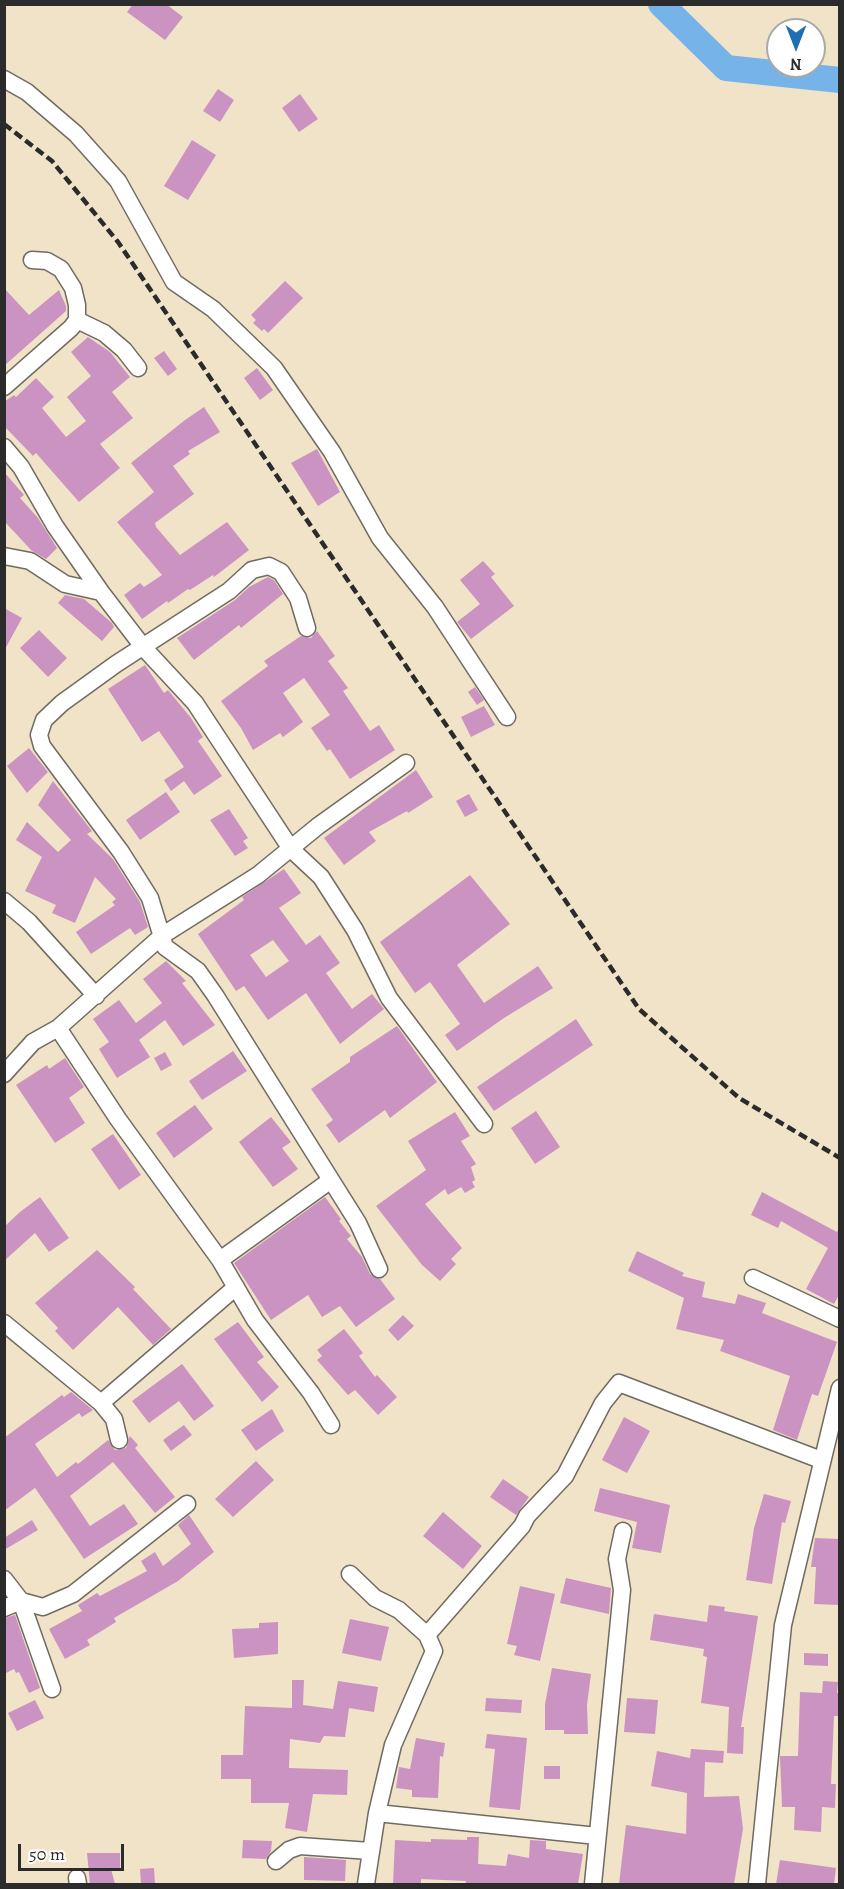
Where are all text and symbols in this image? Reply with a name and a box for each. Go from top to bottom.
north arrow [766,18,826,78]
text: N [790,53,802,75]
scale bar [21,1832,128,1870]
text: 50 m [29,1842,65,1866]

